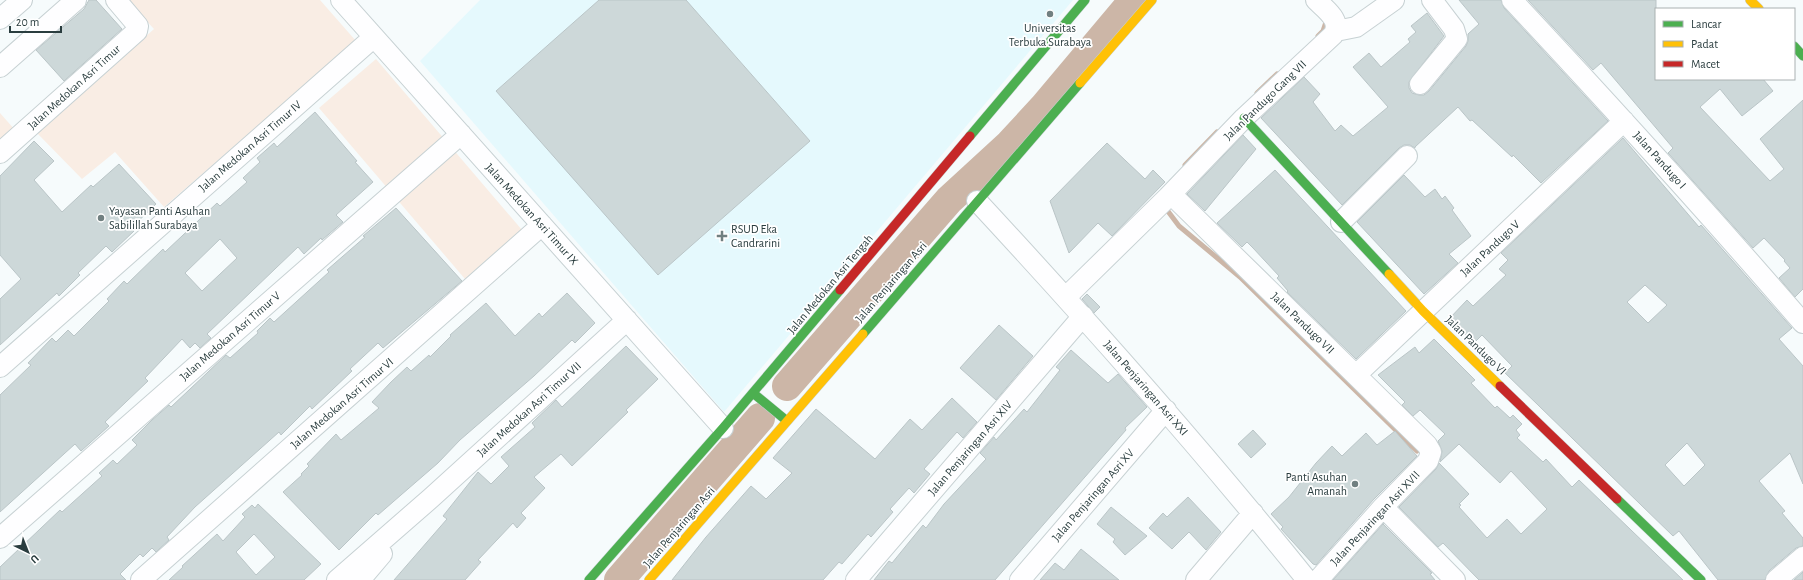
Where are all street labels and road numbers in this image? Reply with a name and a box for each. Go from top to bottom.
street label: Jalan Medokan Asri Timur [26,42,123,132]
street label: Jalan Pandugo Gang VII [1222,58,1308,142]
street label: Jalan Medokan Asri Timur IV [196,98,304,194]
street label: Jalan Pandugo I [1631,129,1689,191]
street label: Jalan Medokan Asri Timur IX [483,161,581,267]
street label: Jalan Pandugo V [1458,218,1522,278]
street label: Jalan Medokan Asri Tengah [785,232,875,336]
street label: Jalan Penjaringan Asri [853,240,930,325]
street label: Jalan Medokan Asri Timur V [178,289,283,383]
street label: Jalan Pandugo VII [1269,290,1337,356]
street label: Jalan Pandugo VI [1443,313,1509,377]
street label: Jalan Penjaringan Asri XXI [1101,338,1190,438]
street label: Jalan Medokan Asri Timur VI [288,355,396,451]
street label: Jalan Medokan Asri Timur VII [475,359,583,459]
street label: Jalan Penjaringan Asri XIV [926,398,1015,498]
street label: Jalan Penjaringan Asri XV [1050,446,1137,544]
street label: Jalan Penjaringan Asri XVII [1328,468,1423,568]
street label: Jalan Penjaringan Asri [641,485,718,570]

